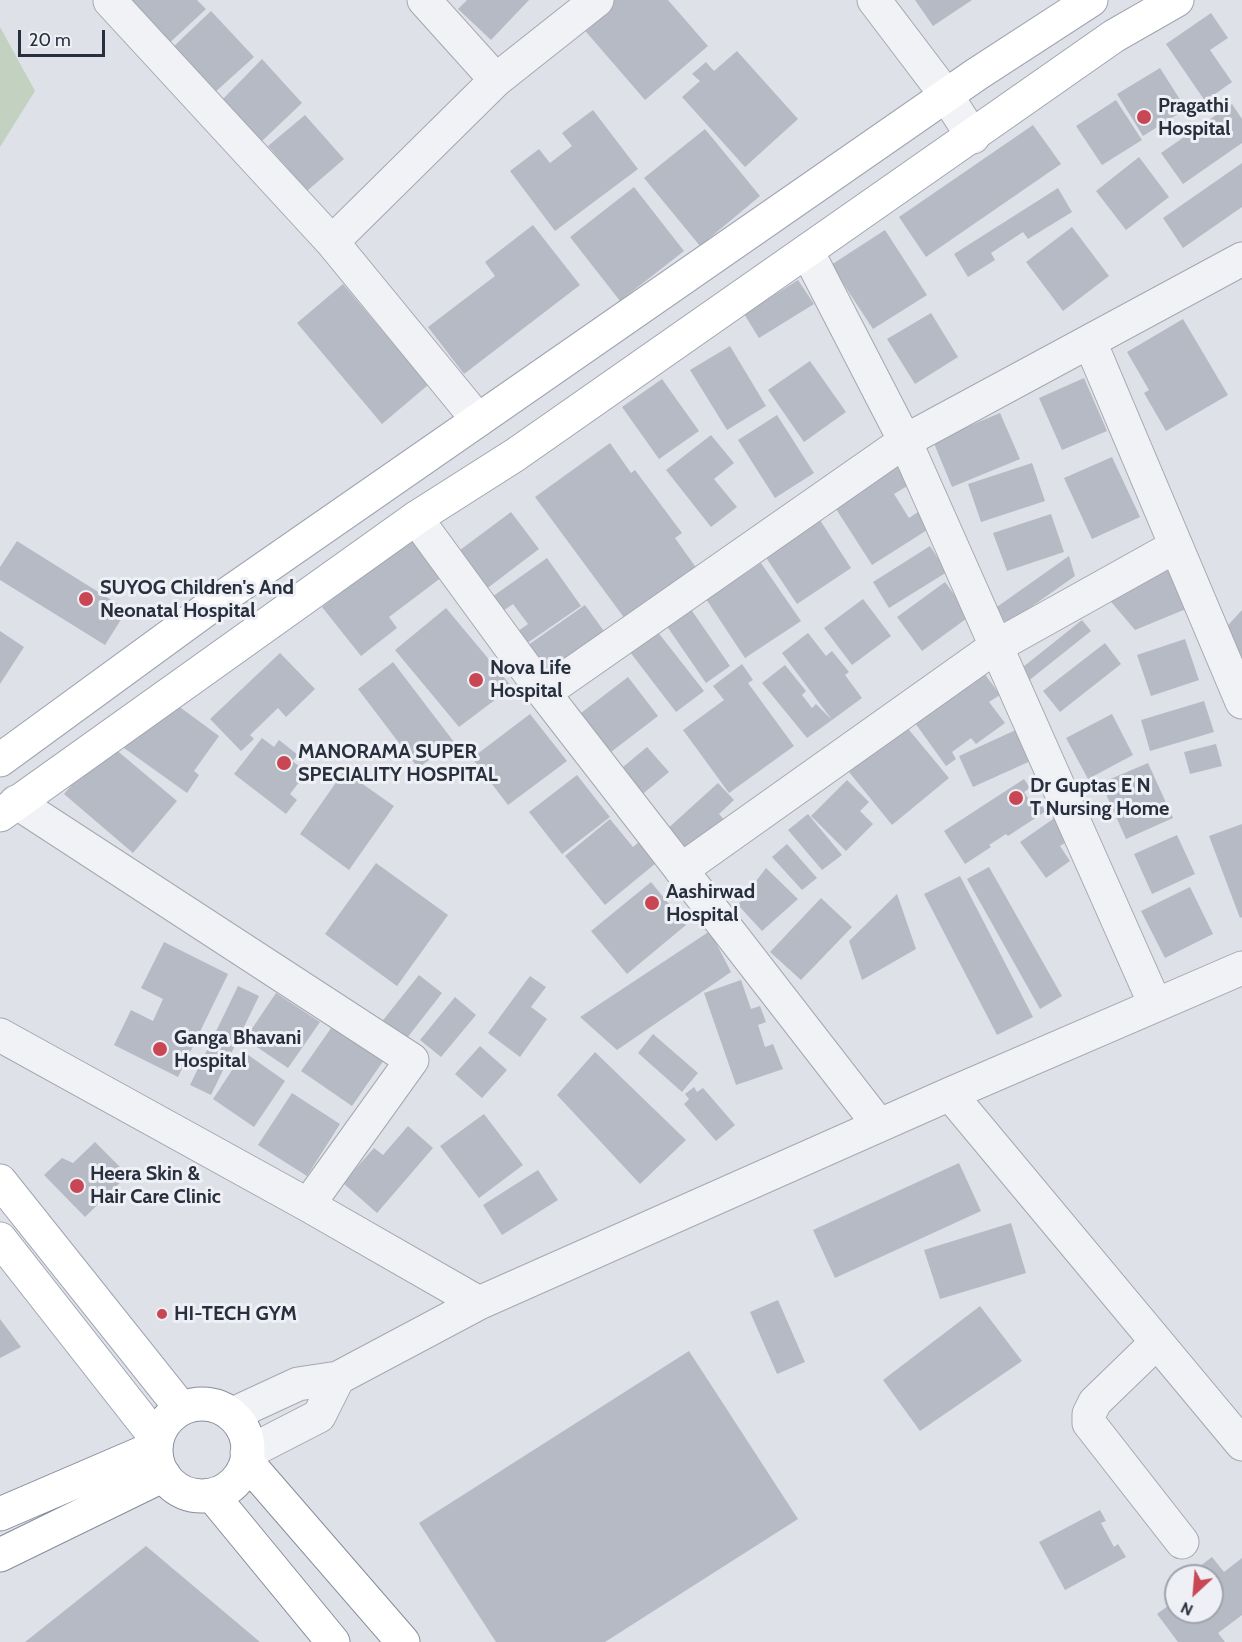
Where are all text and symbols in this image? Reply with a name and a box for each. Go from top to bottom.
scale bar [21,18,108,56]
text: 20 m [29,29,71,51]
place label: Pragathi Hospital [1158,94,1231,141]
marker: Pragathi Hospital [1135,108,1153,126]
place label: SUYOG Children's And Neonatal Hospital [100,576,294,623]
marker: SUYOG Children's And Neonatal Hospital [77,590,95,608]
place label: Nova Life Hospital [490,656,571,703]
marker: Nova Life Hospital [467,671,485,689]
place label: MANORAMA SUPER SPECIALITY HOSPITAL [298,740,498,787]
marker: MANORAMA SUPER SPECIALITY HOSPITAL [275,754,293,772]
place label: Dr Guptas E N T Nursing Home [1030,774,1169,821]
marker: Dr Guptas E N T Nursing Home [1007,789,1025,807]
place label: Aashirwad Hospital [666,880,755,927]
marker: Aashirwad Hospital [643,894,661,912]
place label: Ganga Bhavani Hospital [174,1026,301,1073]
marker: Ganga Bhavani Hospital [151,1040,169,1058]
place label: Heera Skin & Hair Care Clinic [90,1162,221,1209]
marker: Heera Skin & Hair Care Clinic [68,1177,86,1195]
place label: HI-TECH GYM [174,1302,297,1326]
marker: HI-TECH GYM [155,1307,169,1321]
north arrow [1164,1564,1224,1624]
text: N [1178,1598,1196,1620]

